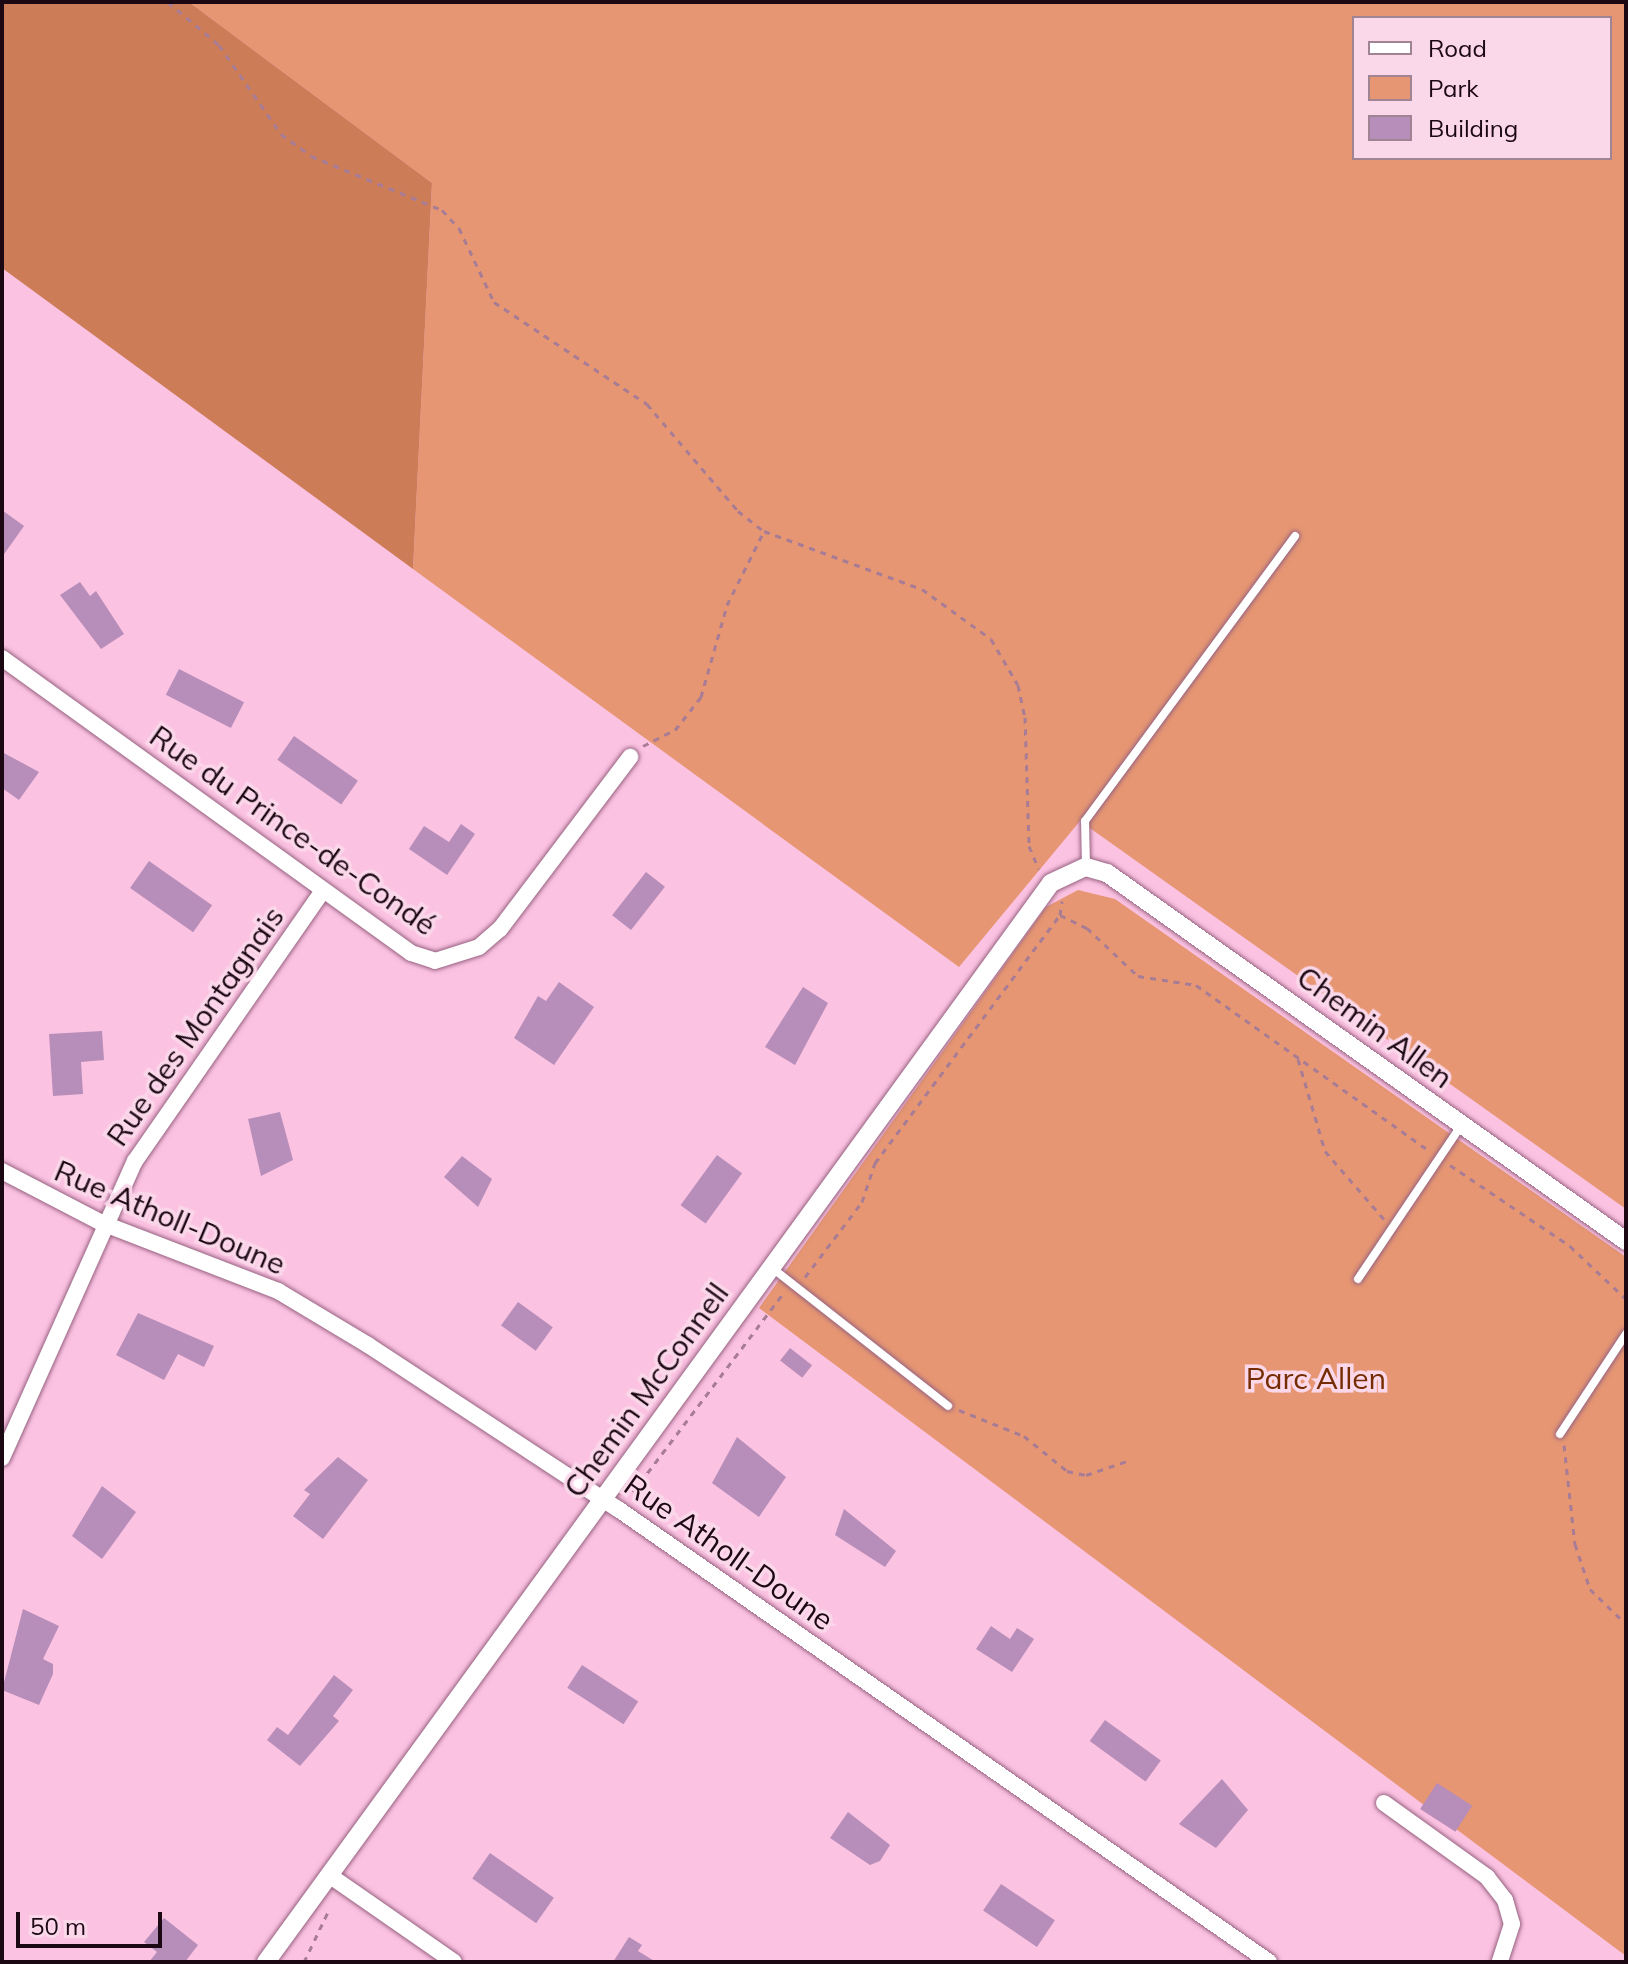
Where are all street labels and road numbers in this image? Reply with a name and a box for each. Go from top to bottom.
street label: Rue du Prince-de-Condé [143,718,443,942]
street label: Rue des Montagnais [99,899,291,1153]
street label: Chemin Allen [1290,958,1460,1096]
street label: Rue Atholl-Doune [49,1152,291,1282]
street label: Chemin McConnell [556,1276,736,1504]
street label: Rue Atholl-Doune [618,1466,840,1638]

